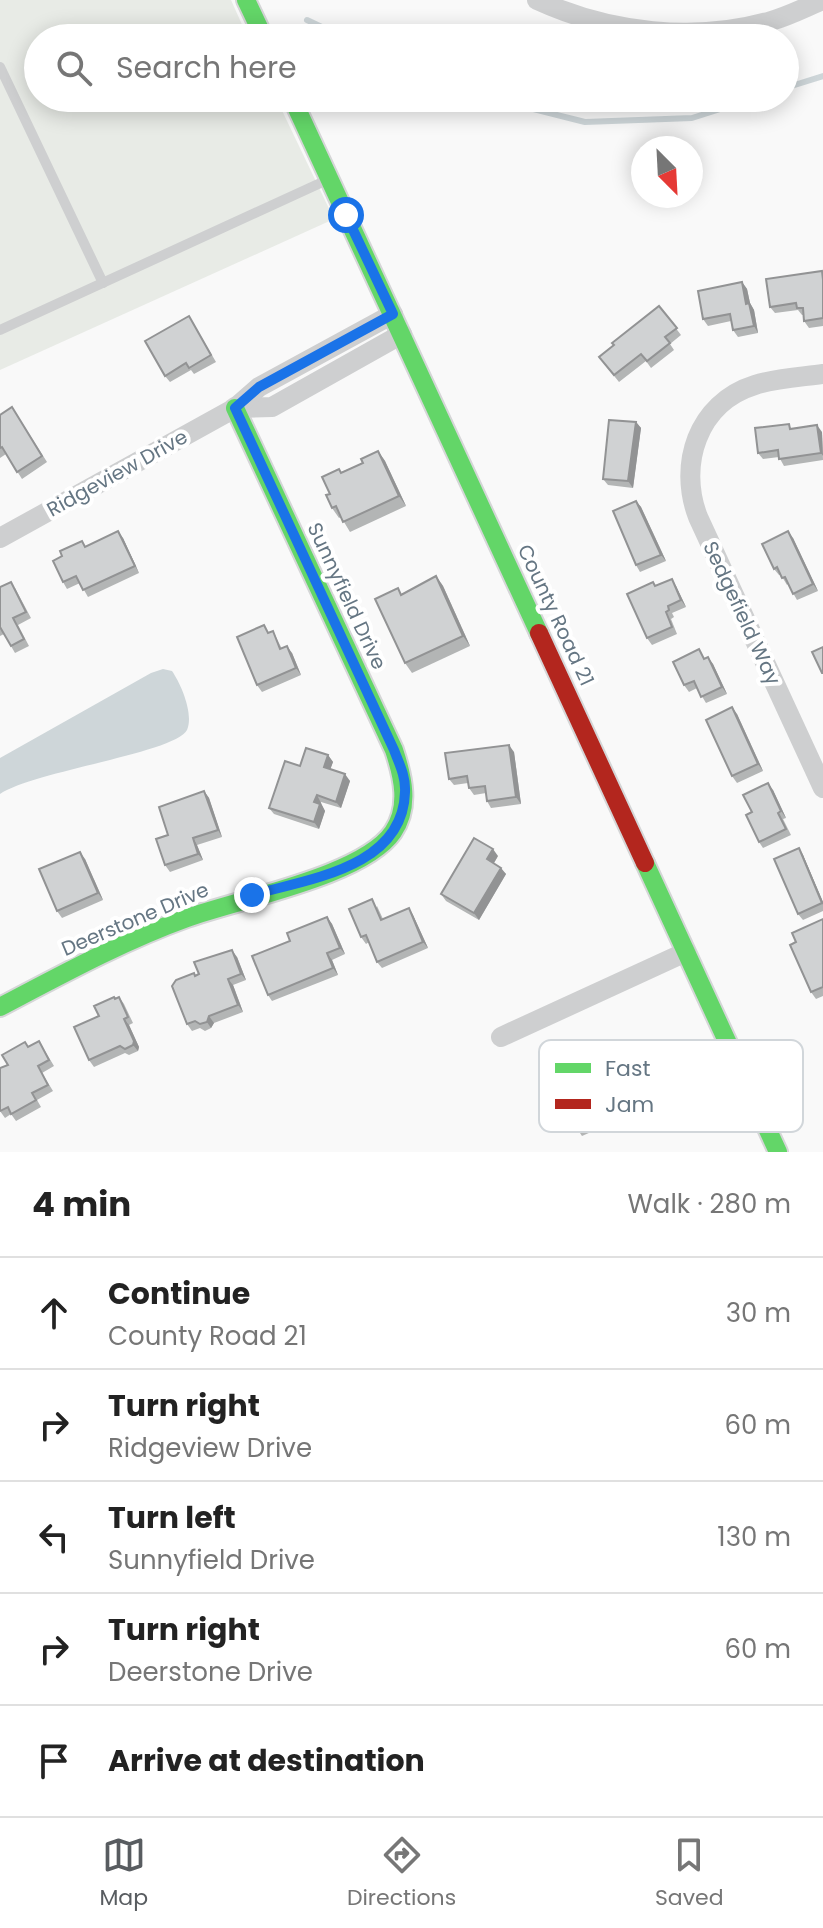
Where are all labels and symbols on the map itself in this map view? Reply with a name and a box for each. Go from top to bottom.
north arrow [631,136,703,208]
route start [328,197,364,233]
street label: Ridgeview Drive [42,423,192,523]
street label: Sunnyfield Drive [301,518,393,674]
street label: Sedgefield Way [696,537,788,689]
street label: County Road 21 [511,540,601,690]
street label: Deerstone Drive [57,875,213,963]
route end [234,877,270,913]
legend [539,1040,803,1132]
text: Fast [605,1053,650,1084]
text: Jam [605,1089,654,1120]

